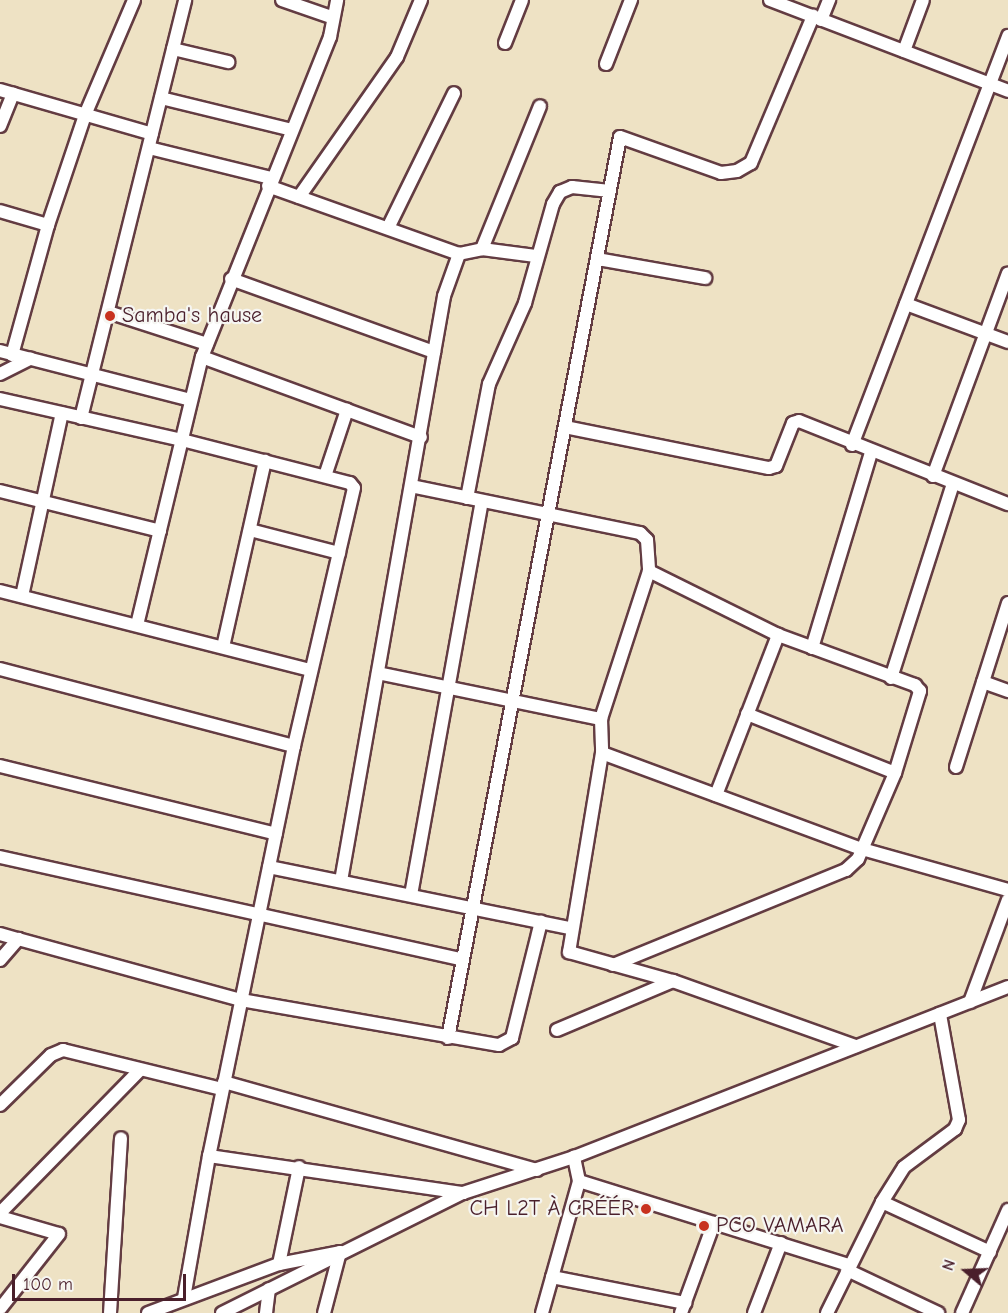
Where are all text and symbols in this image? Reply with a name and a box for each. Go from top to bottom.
place label: Samba's hause [122,303,262,329]
marker: Samba's hause [103,309,117,323]
place label: CH L2T À CRÉÉR [470,1196,634,1222]
marker: CH L2T À CRÉÉR [639,1202,653,1216]
place label: PCO VAMARA [716,1213,844,1239]
marker: PCO VAMARA [697,1219,711,1233]
north arrow [936,1241,996,1301]
text: N [939,1257,959,1273]
scale bar [15,1262,189,1300]
text: 100 m [23,1274,73,1295]

